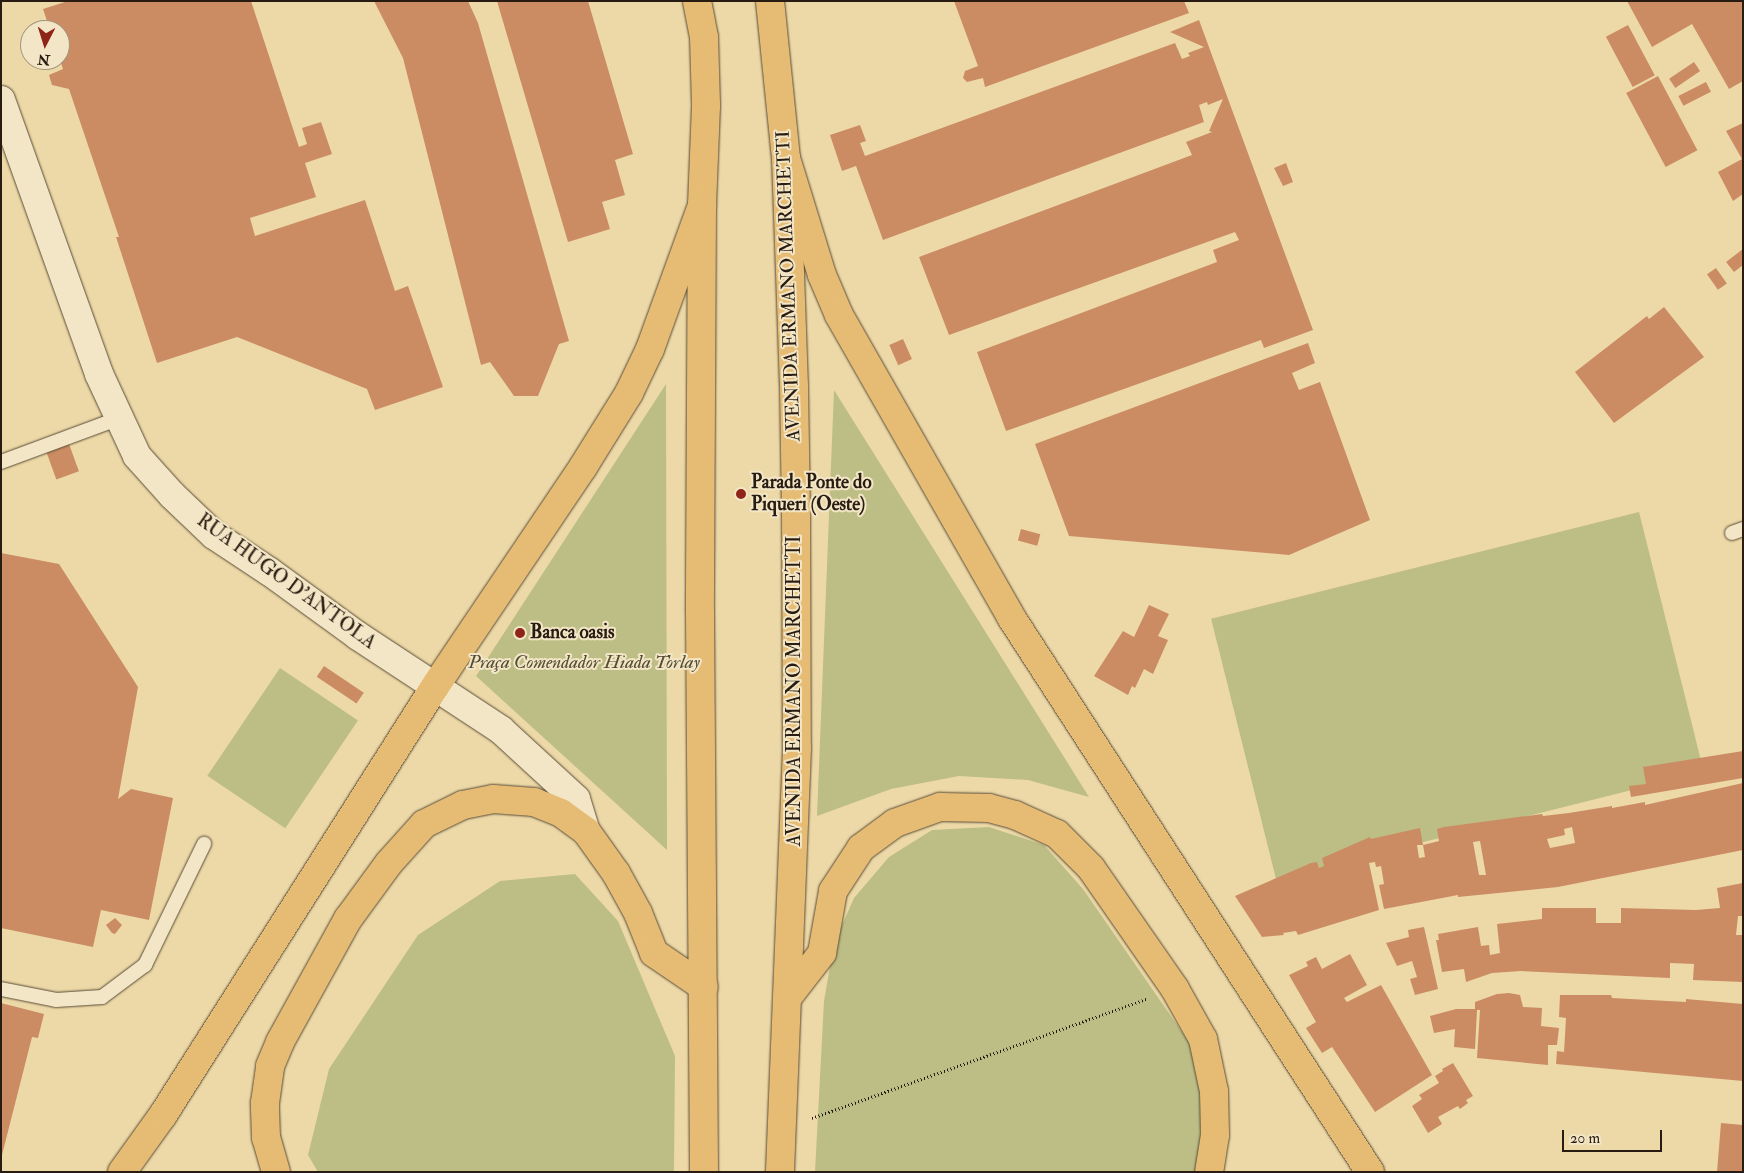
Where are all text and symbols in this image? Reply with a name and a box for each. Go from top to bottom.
north arrow [20,20,70,70]
text: N [37,50,51,68]
street label: AVENIDA ERMANO MARCHETTI [772,130,806,442]
place label: Parada Ponte do Piqueri (Oeste) [751,472,872,516]
marker: Parada Ponte do Piqueri (Oeste) [735,488,747,500]
street label: RUA HUGO D'ANTOLA [192,509,380,655]
street label: AVENIDA ERMANO MARCHETTI [784,535,806,847]
place label: Banca oasis [530,622,615,644]
marker: Banca oasis [514,627,526,639]
park label: Praça Comendador Hiada Torlay [468,652,700,674]
scale bar [1564,1120,1664,1152]
text: 20 m [1570,1129,1600,1148]

